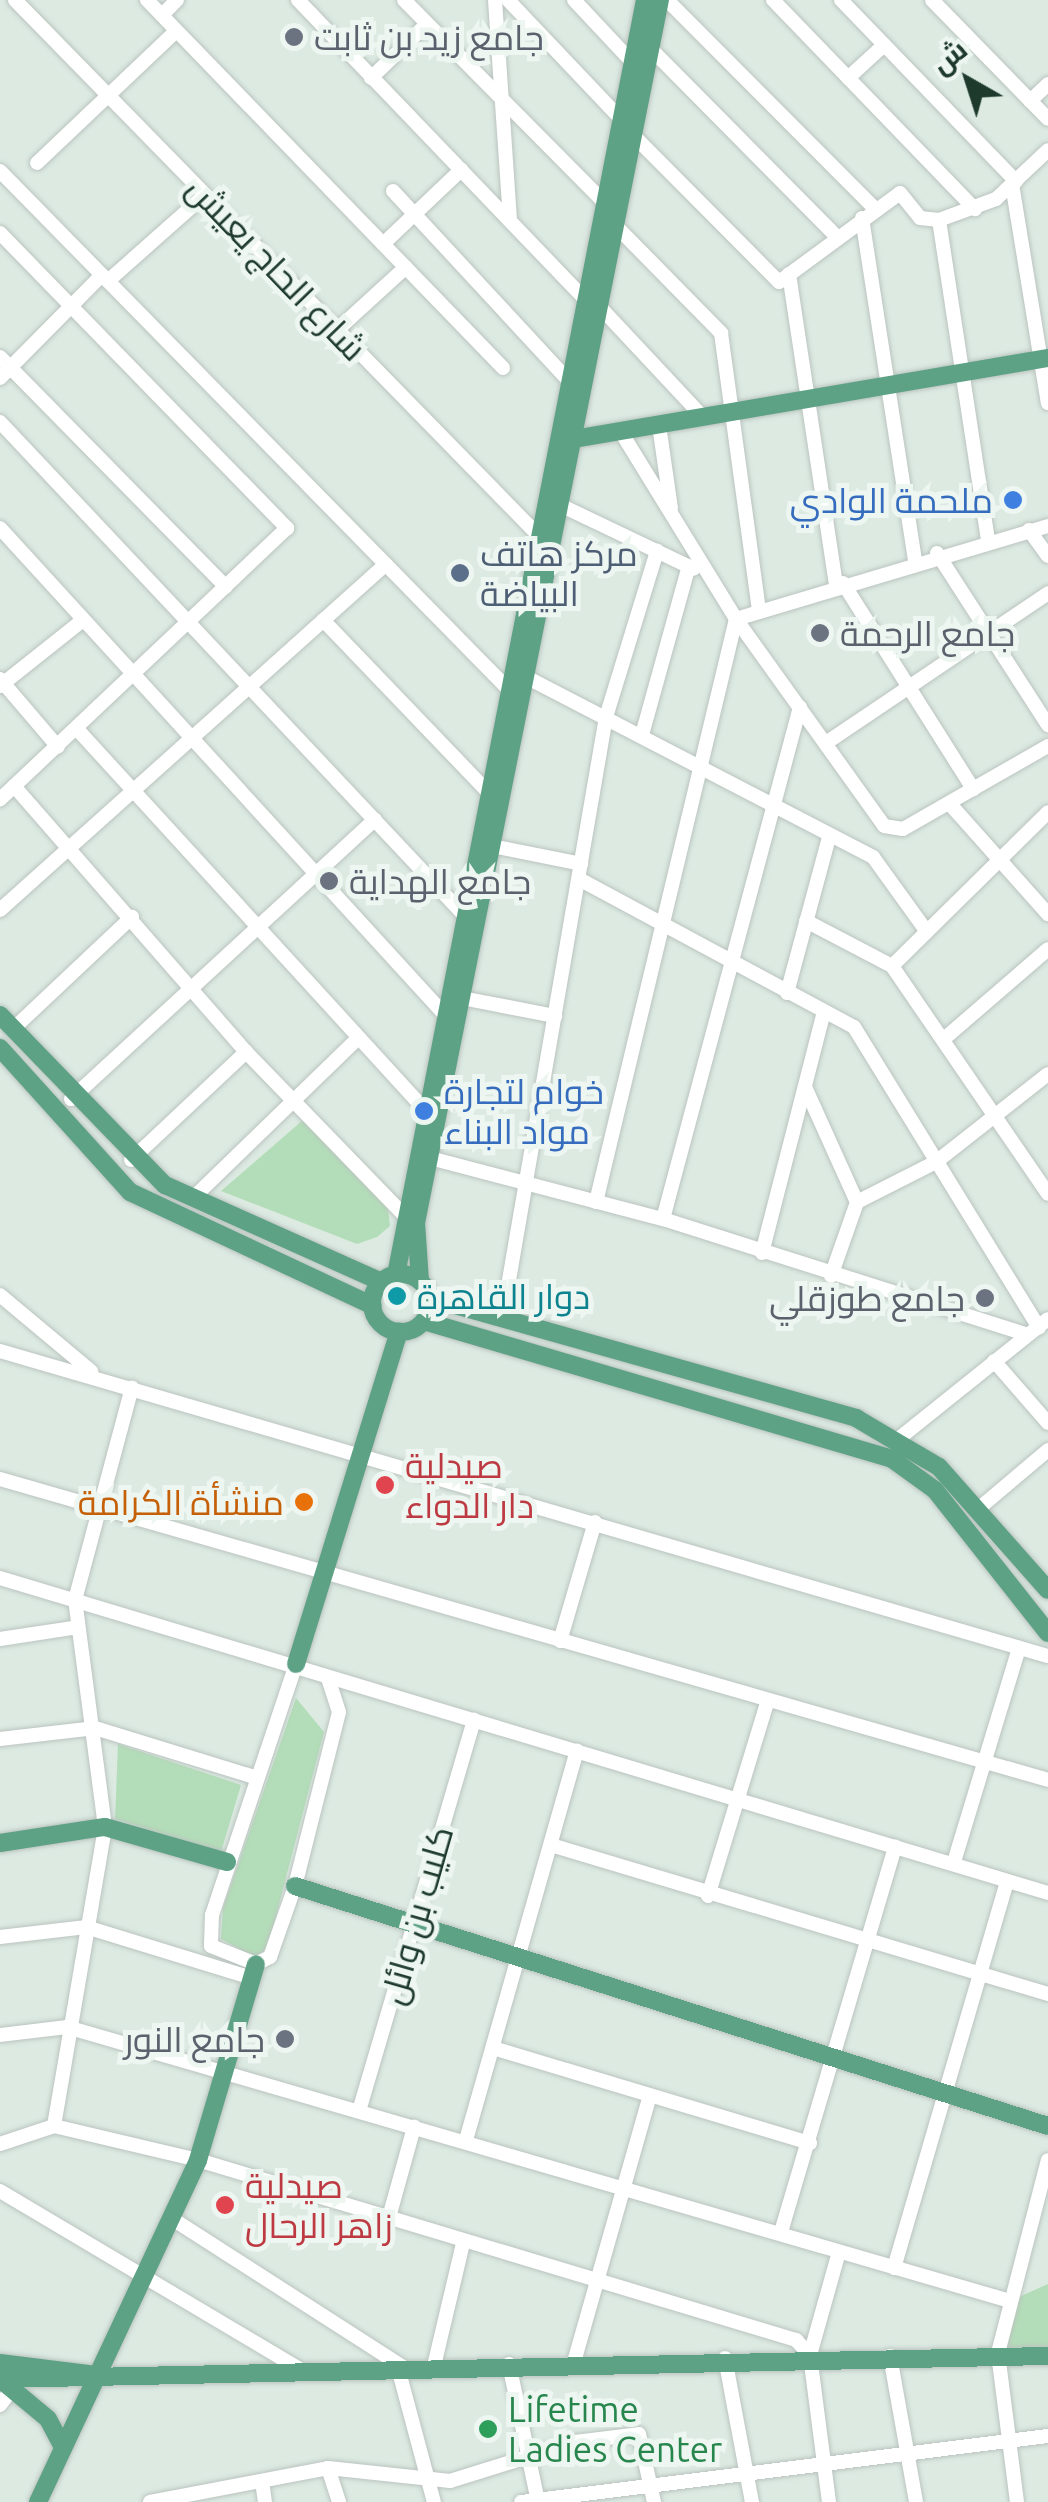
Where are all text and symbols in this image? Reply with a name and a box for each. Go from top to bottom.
place label: جامع زيد بن ثابت [314,16,544,58]
marker: جامع زيد بن ثابت [283,26,305,48]
north arrow [918,30,1018,130]
text: ش [925,33,973,80]
street label: شارع الحاج يعيش [178,167,376,369]
place label: ملحمة الوادي [790,479,993,521]
marker: ملحمة الوادي [1002,489,1024,511]
place label: مركز هاتف البياضة [480,532,638,614]
marker: مركز هاتف البياضة [449,562,471,584]
place label: جامع الرحمة [840,612,1015,654]
marker: جامع الرحمة [809,622,831,644]
place label: جامع الهداية [349,860,531,902]
marker: جامع الهداية [318,870,340,892]
place label: خوام لتجارة مواد البناء [444,1070,604,1152]
marker: خوام لتجارة مواد البناء [413,1100,435,1122]
place label: دوار القاهرة [417,1275,590,1317]
place label: جامع طوزقلي [769,1277,965,1319]
marker: دوار القاهرة [386,1285,408,1307]
marker: جامع طوزقلي [974,1287,996,1309]
place label: صيدلية دار الدواء [405,1444,534,1526]
marker: صيدلية دار الدواء [374,1474,396,1496]
place label: منشأة الكرامة [78,1481,284,1523]
marker: منشأة الكرامة [293,1491,315,1513]
street label: كليب بن وائل [371,1821,461,2009]
place label: جامع النور [124,2018,265,2060]
marker: جامع النور [274,2028,296,2050]
place label: صيدلية زاهر الرحال [245,2164,393,2246]
marker: صيدلية زاهر الرحال [214,2194,236,2216]
place label: Lifetime Ladies Center [508,2388,722,2470]
marker: Lifetime Ladies Center [477,2418,499,2440]

